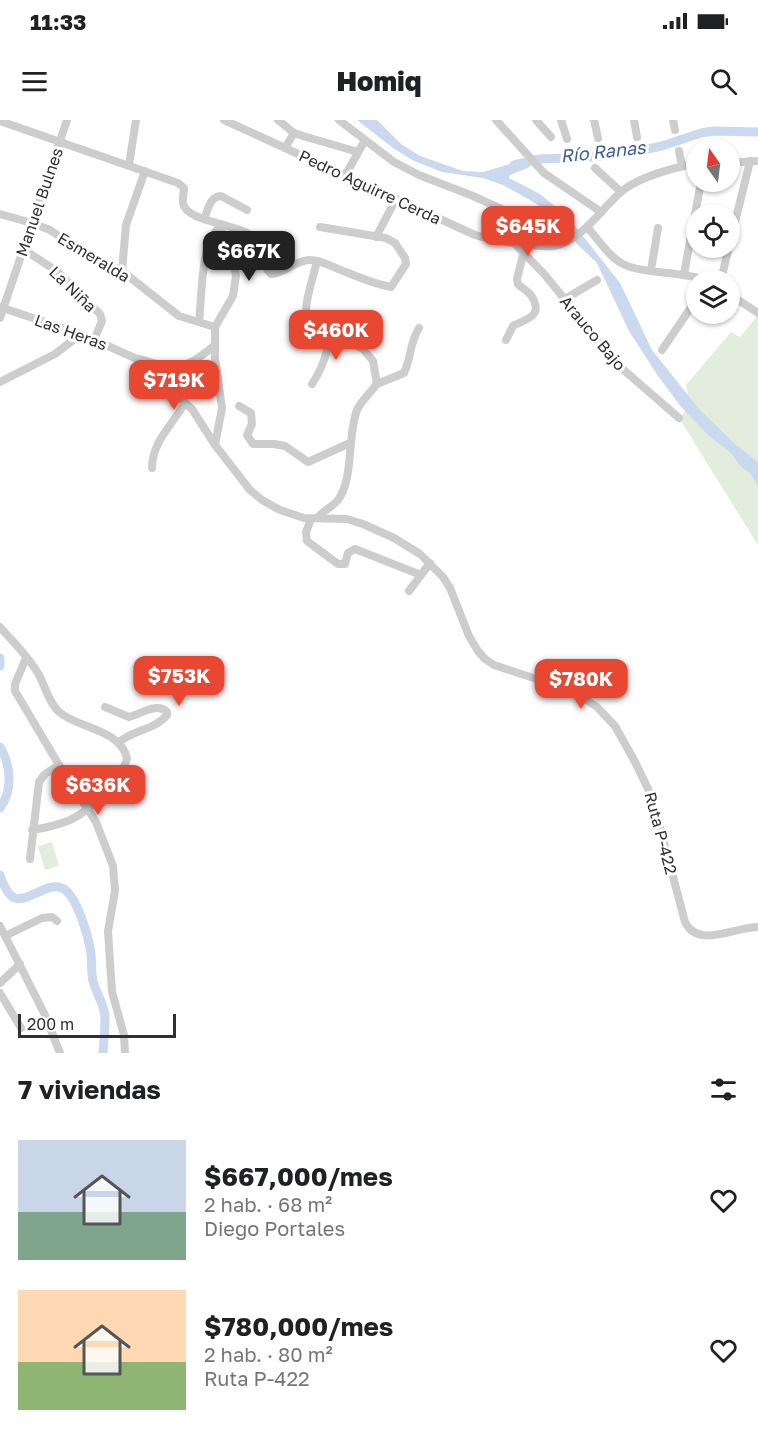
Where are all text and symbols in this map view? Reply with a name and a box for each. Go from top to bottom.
text: 11:33 [30,8,87,35]
icon: menu [18,65,51,98]
text: Homiq [337,65,421,97]
icon: search [707,65,740,98]
water label: Río Ranas [559,135,648,166]
north arrow [686,138,740,192]
map controls [686,138,740,324]
street label: Manuel Bulnes [11,145,67,259]
street label: Pedro Aguirre Cerda [296,145,444,229]
button: locate [686,204,740,258]
pin: $645K [486,206,570,257]
text: $645K [495,213,561,237]
street label: Esmeralda [54,228,134,286]
pin: $667K [207,231,291,282]
text: $667K [217,238,281,262]
street label: La Niña [45,262,101,316]
button: layers [686,270,740,324]
street label: Arauco Bajo [556,292,630,374]
street label: Las Heras [32,310,110,354]
pin: $460K [294,310,378,361]
text: $460K [303,317,369,341]
pin: $719K [132,360,216,411]
text: $719K [143,367,205,391]
pin: $753K [137,656,221,707]
pin: $780K [539,659,623,710]
text: $753K [147,663,211,687]
text: $780K [549,666,613,690]
pin: $636K [56,765,140,816]
text: $636K [65,772,131,796]
street label: Ruta P-422 [640,790,682,876]
scale bar [18,1011,176,1038]
text: 200 m [27,1014,74,1034]
icon: filters [707,1073,740,1106]
text: 7 viviendas [18,1074,161,1105]
text: $667,000/mes [204,1161,393,1192]
icon: home [66,1164,138,1236]
icon: heart [707,1184,740,1217]
text: 2 hab. · 68 m² [204,1192,332,1216]
text: Diego Portales [204,1216,345,1240]
text: $780,000/mes [204,1311,393,1342]
icon: home [66,1314,138,1386]
icon: heart [707,1334,740,1367]
text: 2 hab. · 80 m² [204,1342,333,1366]
text: Ruta P-422 [204,1366,310,1390]

